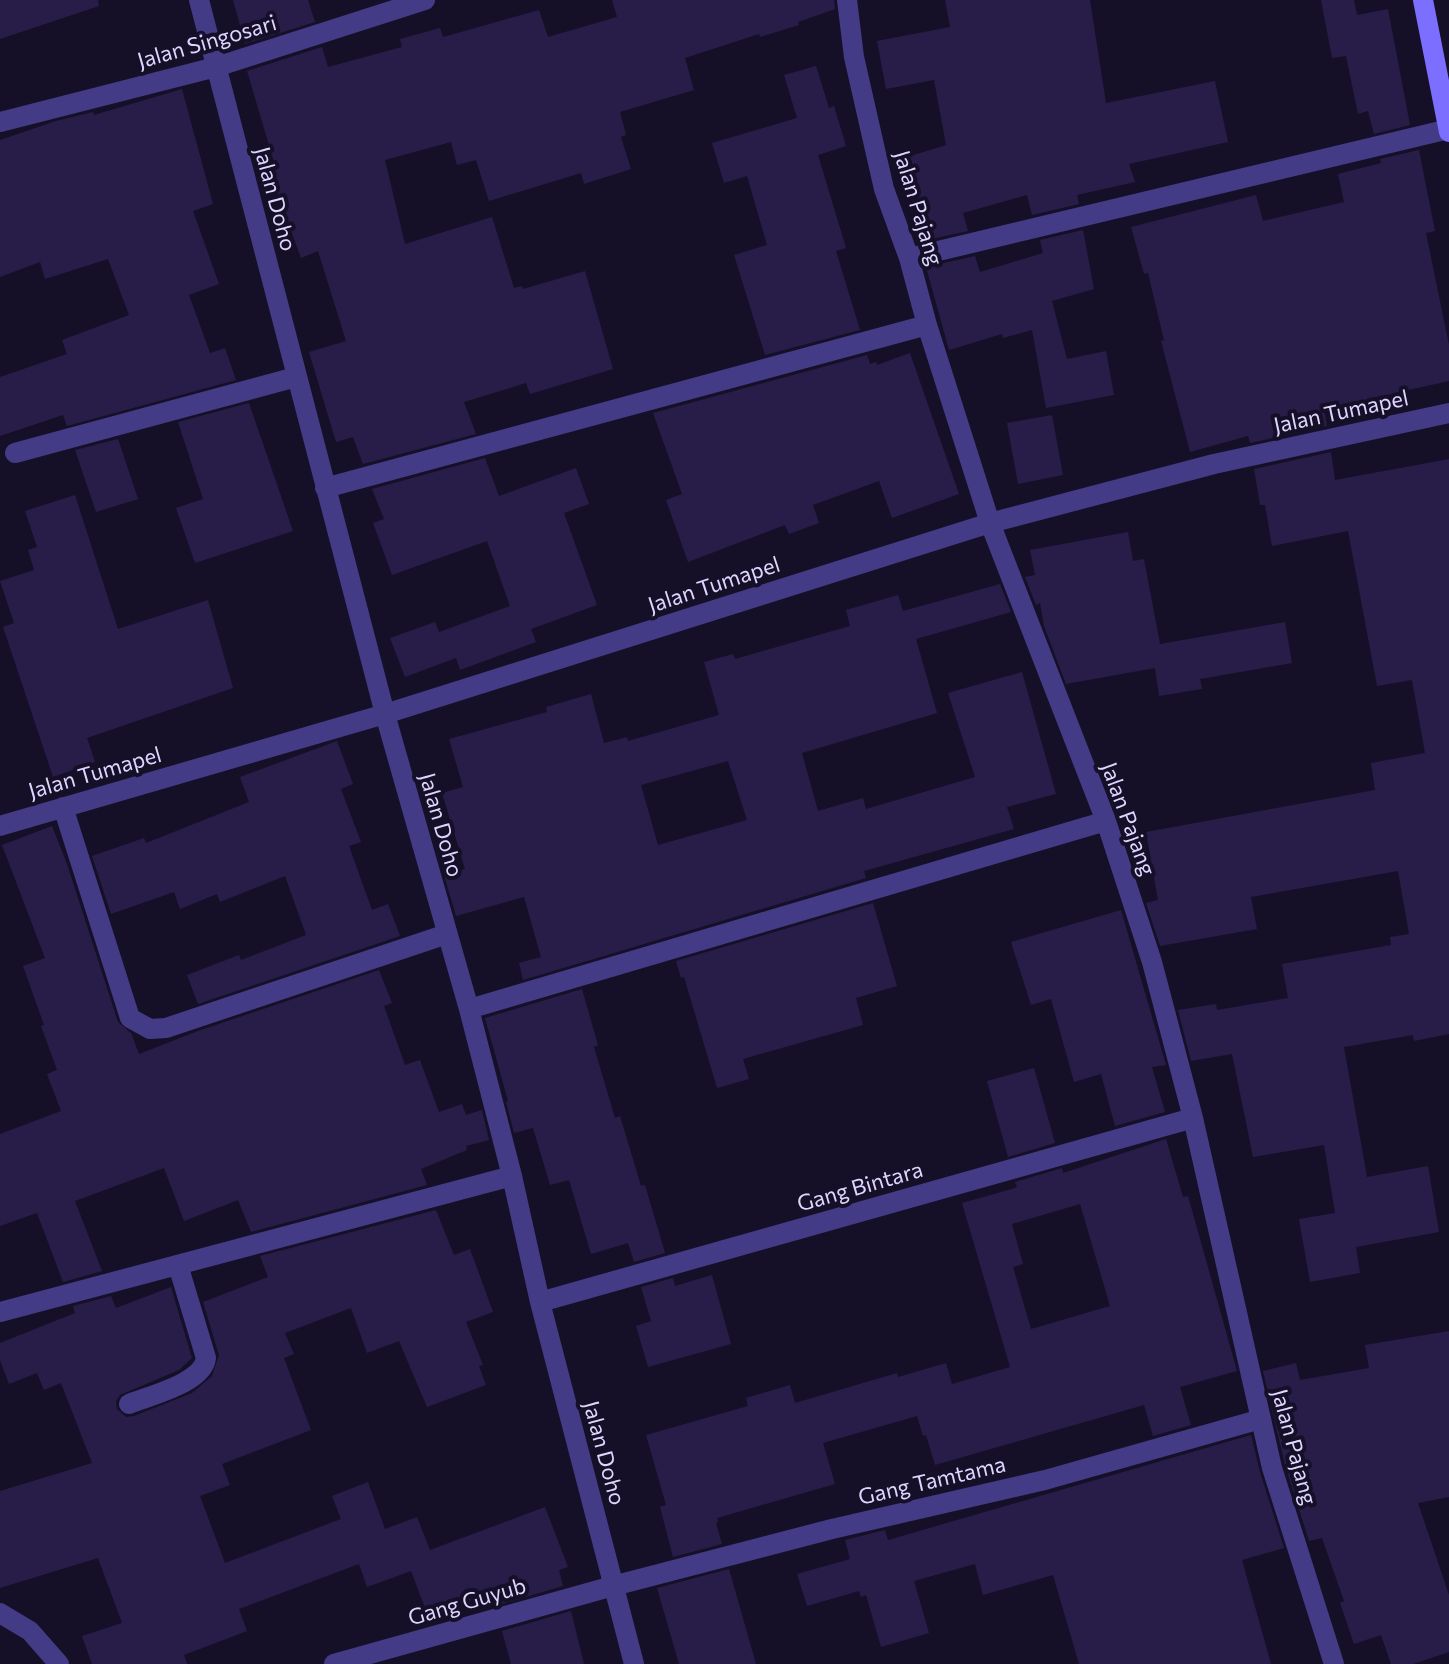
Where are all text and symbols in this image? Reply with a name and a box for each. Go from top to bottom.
street label: Jalan Singosari [134,10,280,74]
street label: Jalan Doho [248,144,302,254]
street label: Jalan Pajang [888,147,948,269]
street label: Jalan Tumapel [1271,385,1411,439]
street label: Jalan Tumapel [645,551,783,619]
street label: Jalan Tumapel [25,741,165,805]
street label: Jalan Pajang [1095,759,1161,879]
street label: Jalan Doho [414,770,468,880]
street label: Gang Bintara [794,1156,926,1218]
street label: Jalan Pajang [1266,1386,1322,1508]
street label: Jalan Doho [577,1398,631,1508]
street label: Gang Tamtama [856,1451,1008,1511]
street label: Gang Guyub [405,1573,529,1631]

